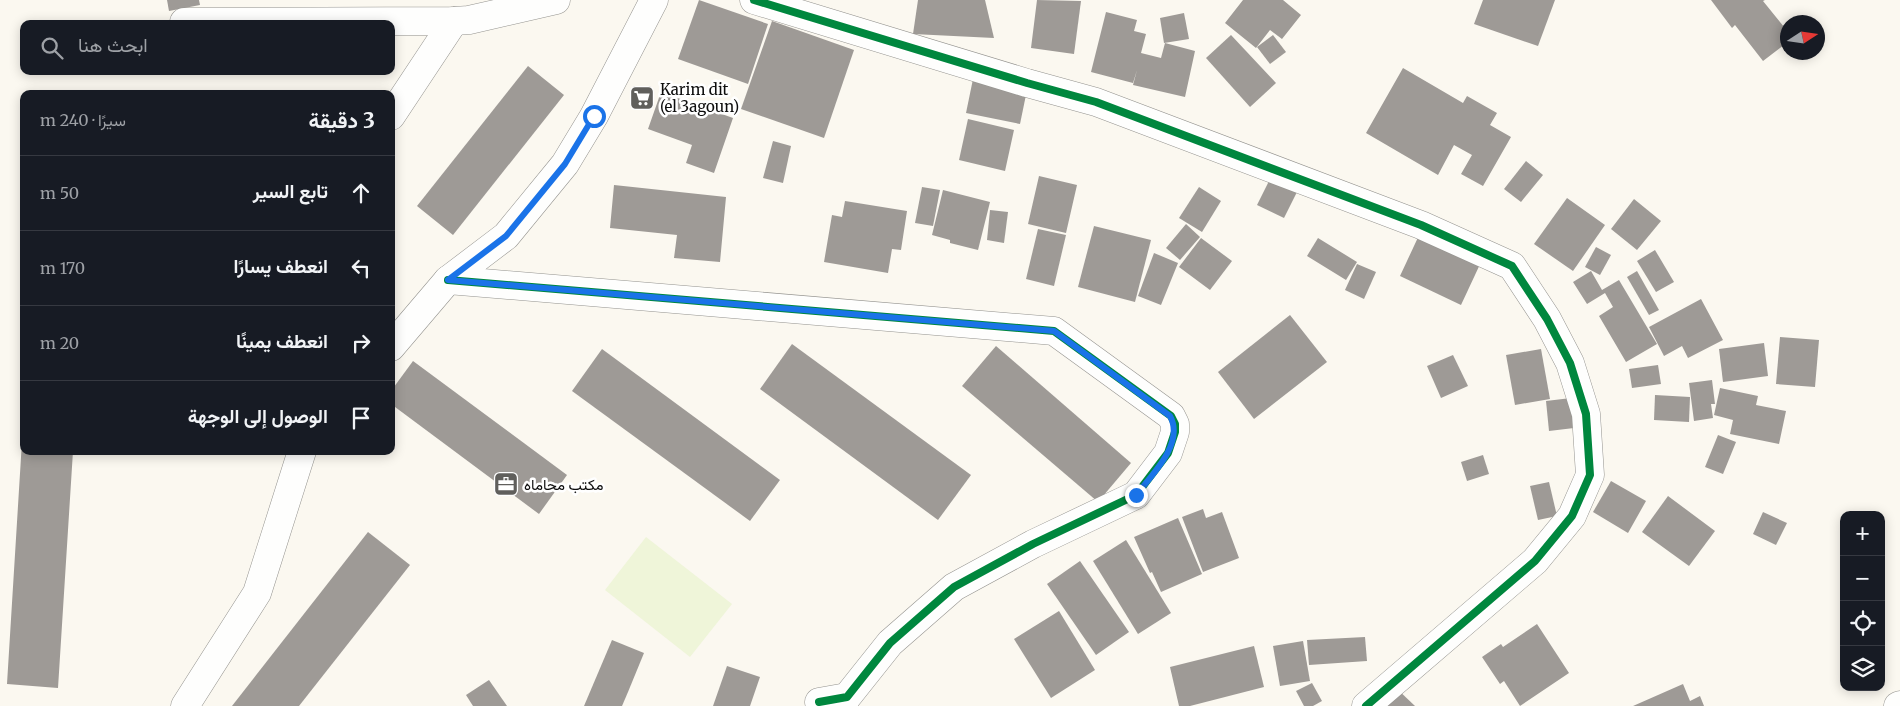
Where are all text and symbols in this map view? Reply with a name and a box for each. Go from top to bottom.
north arrow [1780,15,1825,60]
search box [20,20,395,75]
text: ابحث هنا [78,33,148,57]
icon: search [38,34,66,62]
place label: Karim dit (el 3agoun) [660,80,739,116]
supermarket icon: Karim dit (el 3agoun) [629,85,655,111]
route start [583,105,606,128]
text: 3 دقيقة [308,107,375,134]
text: سيرًا · 240 m [40,110,126,130]
text: تابع السير [253,179,328,203]
icon: ahead [347,179,375,207]
text: 50 m [40,183,79,203]
text: انعطف يسارًا [234,254,328,278]
icon: left [347,254,375,282]
text: 170 m [40,258,85,278]
text: انعطف يمينًا [236,329,328,353]
icon: right [347,329,375,357]
text: 20 m [40,333,79,353]
text: الوصول إلى الوجهة [188,404,328,428]
icon: arrive [347,404,375,432]
office icon: مكتب محاماه [493,471,519,497]
place label: مكتب محاماه [524,475,604,494]
route end [1125,484,1148,507]
map controls [1840,511,1885,691]
button: + [1840,511,1885,556]
button: − [1840,556,1885,601]
button: locate [1840,601,1885,646]
button: layers [1840,646,1885,691]

